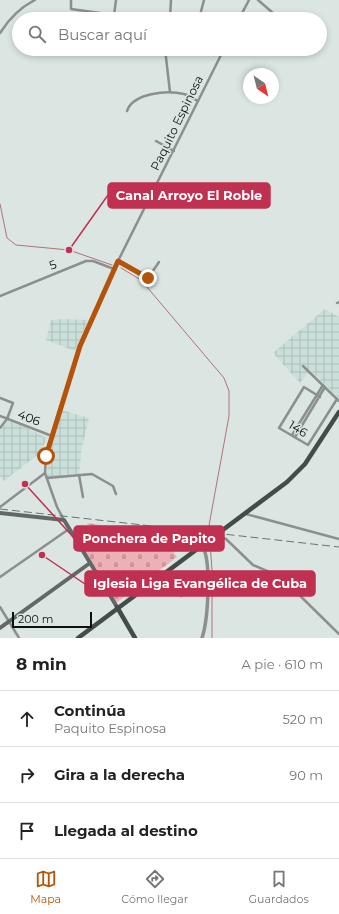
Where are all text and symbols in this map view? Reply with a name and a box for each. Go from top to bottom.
search box [12,12,327,56]
icon: search [26,23,48,45]
text: Buscar aquí [58,25,147,44]
north arrow [243,68,279,104]
street label: Paquito Espinosa [147,73,206,173]
callout: Canal Arroyo El Roble [108,183,270,208]
text: Canal Arroyo El Roble [116,187,262,203]
street label: 5 [47,256,59,273]
route end [139,269,157,287]
street label: 406 [16,406,43,429]
street label: 146 [286,417,311,440]
route start [37,447,55,465]
callout: Ponchera de Papito [74,526,224,551]
text: Ponchera de Papito [82,530,216,546]
callout: Iglesia Liga Evangélica de Cuba [85,571,315,596]
text: Iglesia Liga Evangélica de Cuba [93,575,307,591]
scale bar [12,610,92,629]
text: 200 m [18,612,53,626]
text: 8 min [16,654,67,674]
text: A pie · 610 m [242,656,323,672]
text: Continúa [54,701,126,720]
icon: ahead [16,708,38,730]
text: 520 m [283,711,323,727]
text: Paquito Espinosa [54,720,167,736]
icon: right [16,764,38,786]
text: Gira a la derecha [54,765,185,784]
text: 90 m [289,767,323,783]
icon: arrive [16,820,38,842]
text: Llegada al destino [54,821,198,840]
tab: Mapa [30,868,61,906]
tab: Cómo llegar [121,868,188,906]
tab: Guardados [249,868,309,906]

